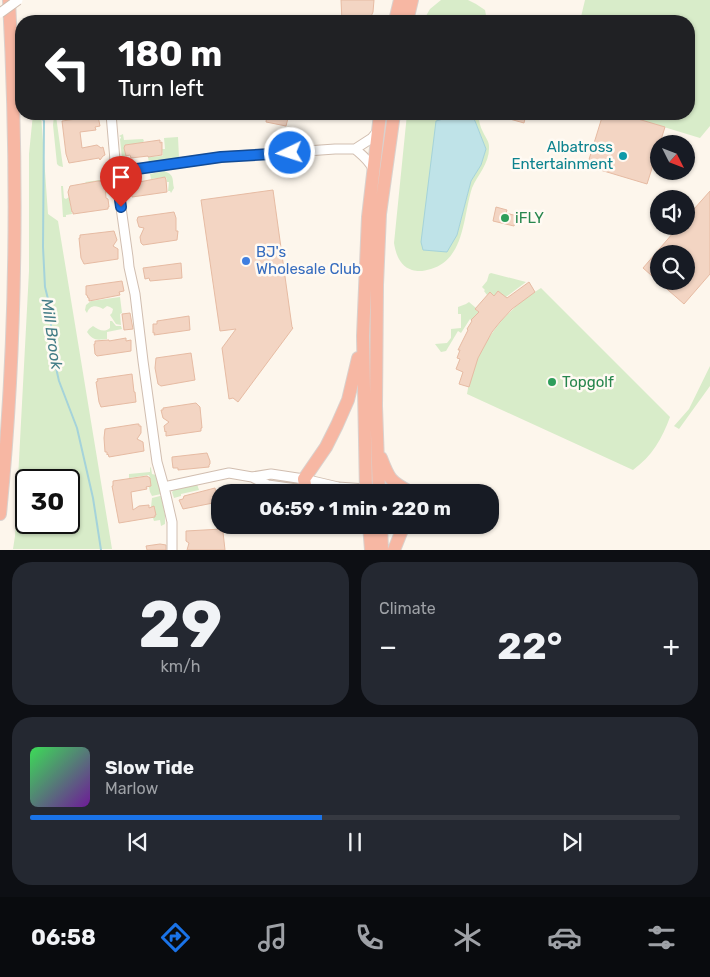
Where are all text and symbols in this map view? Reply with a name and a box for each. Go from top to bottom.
text: 180 m [118,33,222,75]
icon: left [35,35,100,100]
text: Turn left [118,75,204,102]
position arrow [263,126,315,178]
north arrow [650,135,695,180]
map controls [650,135,695,290]
place label: Albatross Entertainment [512,138,613,173]
marker: Albatross Entertainment [617,150,629,162]
pin [100,156,142,207]
icon: arrive [107,163,135,191]
button: sound [650,190,695,235]
place label: iFLY [515,209,544,227]
marker: iFLY [499,212,511,224]
place label: BJ's Wholesale Club [256,243,361,278]
button: search [650,245,695,290]
marker: BJ's Wholesale Club [240,255,252,267]
water label: Mill Brook [38,297,67,372]
place label: Topgolf [562,373,614,391]
marker: Topgolf [546,376,558,388]
speed limit sign: 30 [15,469,80,534]
text: 06:59 · 1 min · 220 m [259,497,451,520]
text: 29 [139,586,222,663]
text: Climate [379,599,436,618]
text: 22° [497,623,562,669]
text: − [379,630,397,663]
text: + [663,630,680,663]
text: km/h [161,657,200,676]
text: Slow Tide [105,756,194,779]
text: Marlow [105,779,158,798]
icon: previous [124,828,152,856]
icon: pause [341,828,369,856]
icon: next [558,828,586,856]
icon: directions [158,920,193,955]
icon: music [255,920,290,955]
icon: phone [352,920,387,955]
icon: climate [450,920,485,955]
icon: car [547,920,582,955]
icon: filters [644,920,679,955]
text: 06:58 [31,924,96,951]

